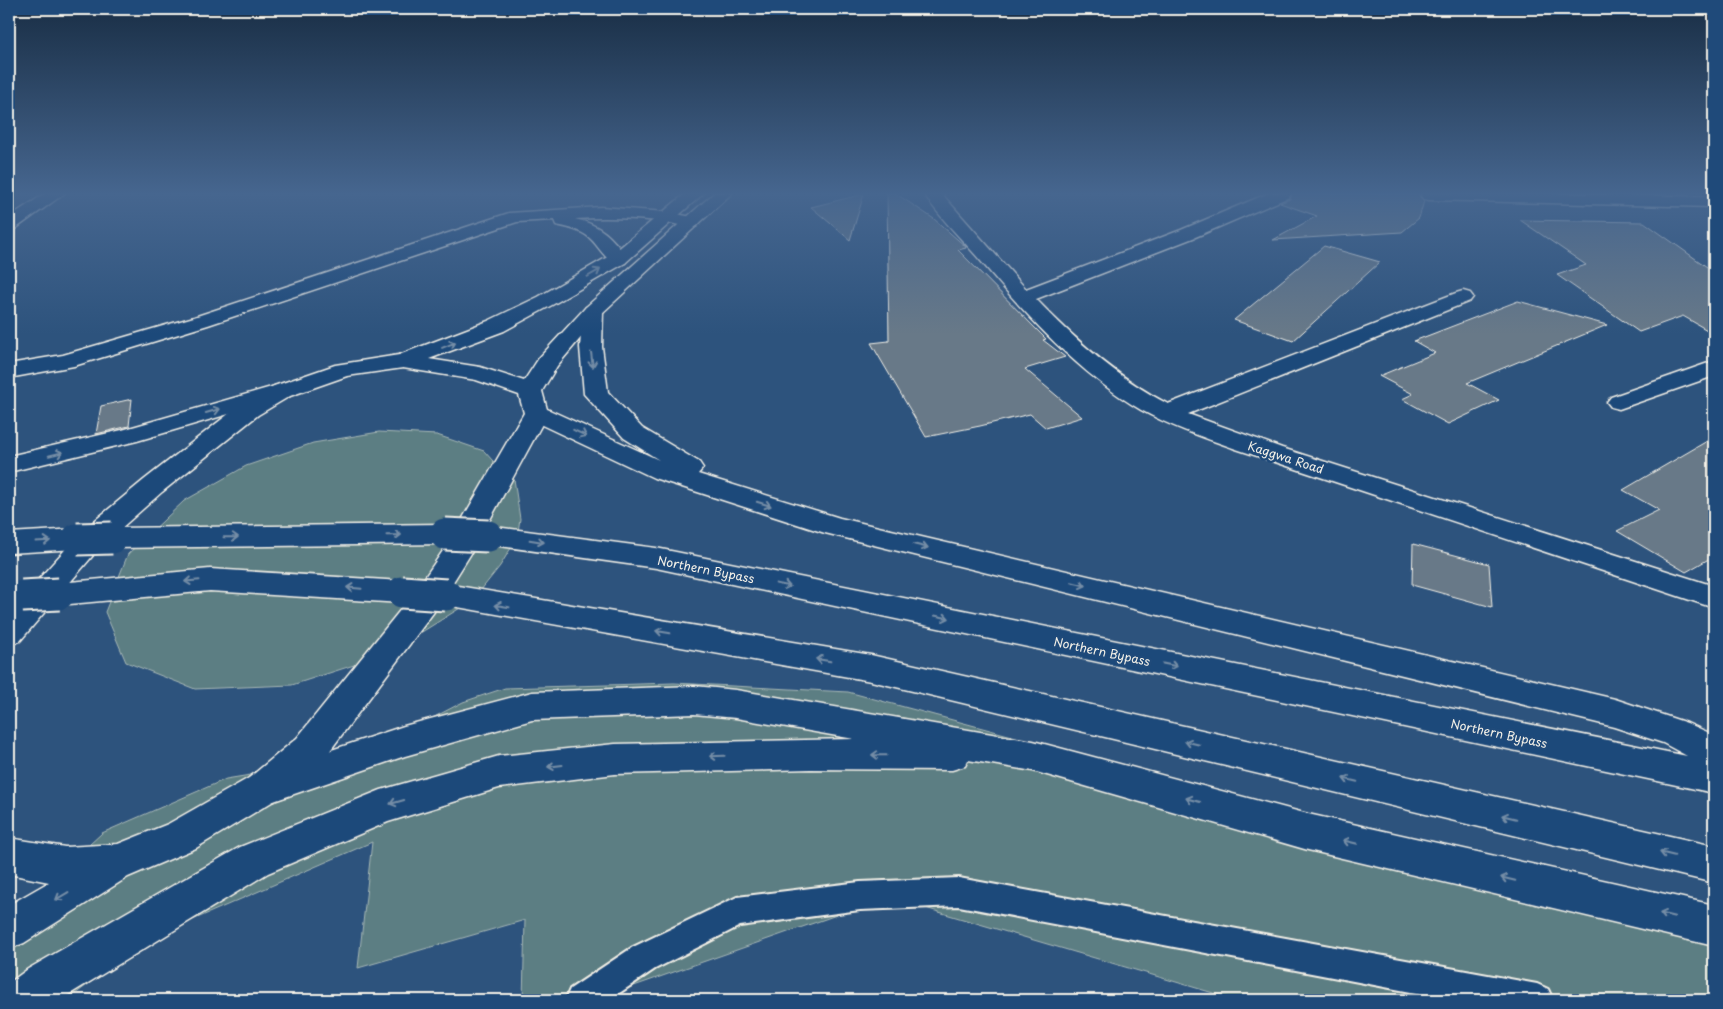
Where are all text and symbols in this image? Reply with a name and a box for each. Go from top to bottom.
one-way arrow [587,267,601,277]
one-way arrow [441,340,456,349]
one-way arrow [587,351,597,367]
one-way arrow [205,406,221,416]
one-way arrow [572,429,587,439]
street label: Kaggwa Road [1246,436,1326,478]
one-way arrow [48,449,64,458]
one-way arrow [756,499,772,509]
one-way arrow [385,530,401,540]
one-way arrow [222,532,239,542]
one-way arrow [35,537,51,546]
one-way arrow [528,537,544,547]
one-way arrow [912,542,928,551]
street label: Northern Bypass [656,551,756,587]
one-way arrow [184,577,200,586]
one-way arrow [774,580,790,590]
one-way arrow [1070,580,1086,589]
one-way arrow [346,584,362,593]
one-way arrow [495,600,511,610]
one-way arrow [934,613,950,623]
one-way arrow [655,626,671,636]
street label: Northern Bypass [1052,632,1152,670]
one-way arrow [815,654,831,664]
one-way arrow [1161,660,1177,670]
street label: Northern Bypass [1449,714,1549,752]
one-way arrow [1184,738,1200,747]
one-way arrow [872,750,888,759]
one-way arrow [709,751,726,761]
one-way arrow [547,761,563,771]
one-way arrow [1343,775,1359,784]
one-way arrow [1185,795,1201,805]
one-way arrow [389,798,405,808]
one-way arrow [1501,812,1517,821]
one-way arrow [1343,837,1359,846]
one-way arrow [1659,849,1675,858]
one-way arrow [1501,873,1517,883]
one-way arrow [55,892,69,902]
one-way arrow [1659,910,1675,919]

